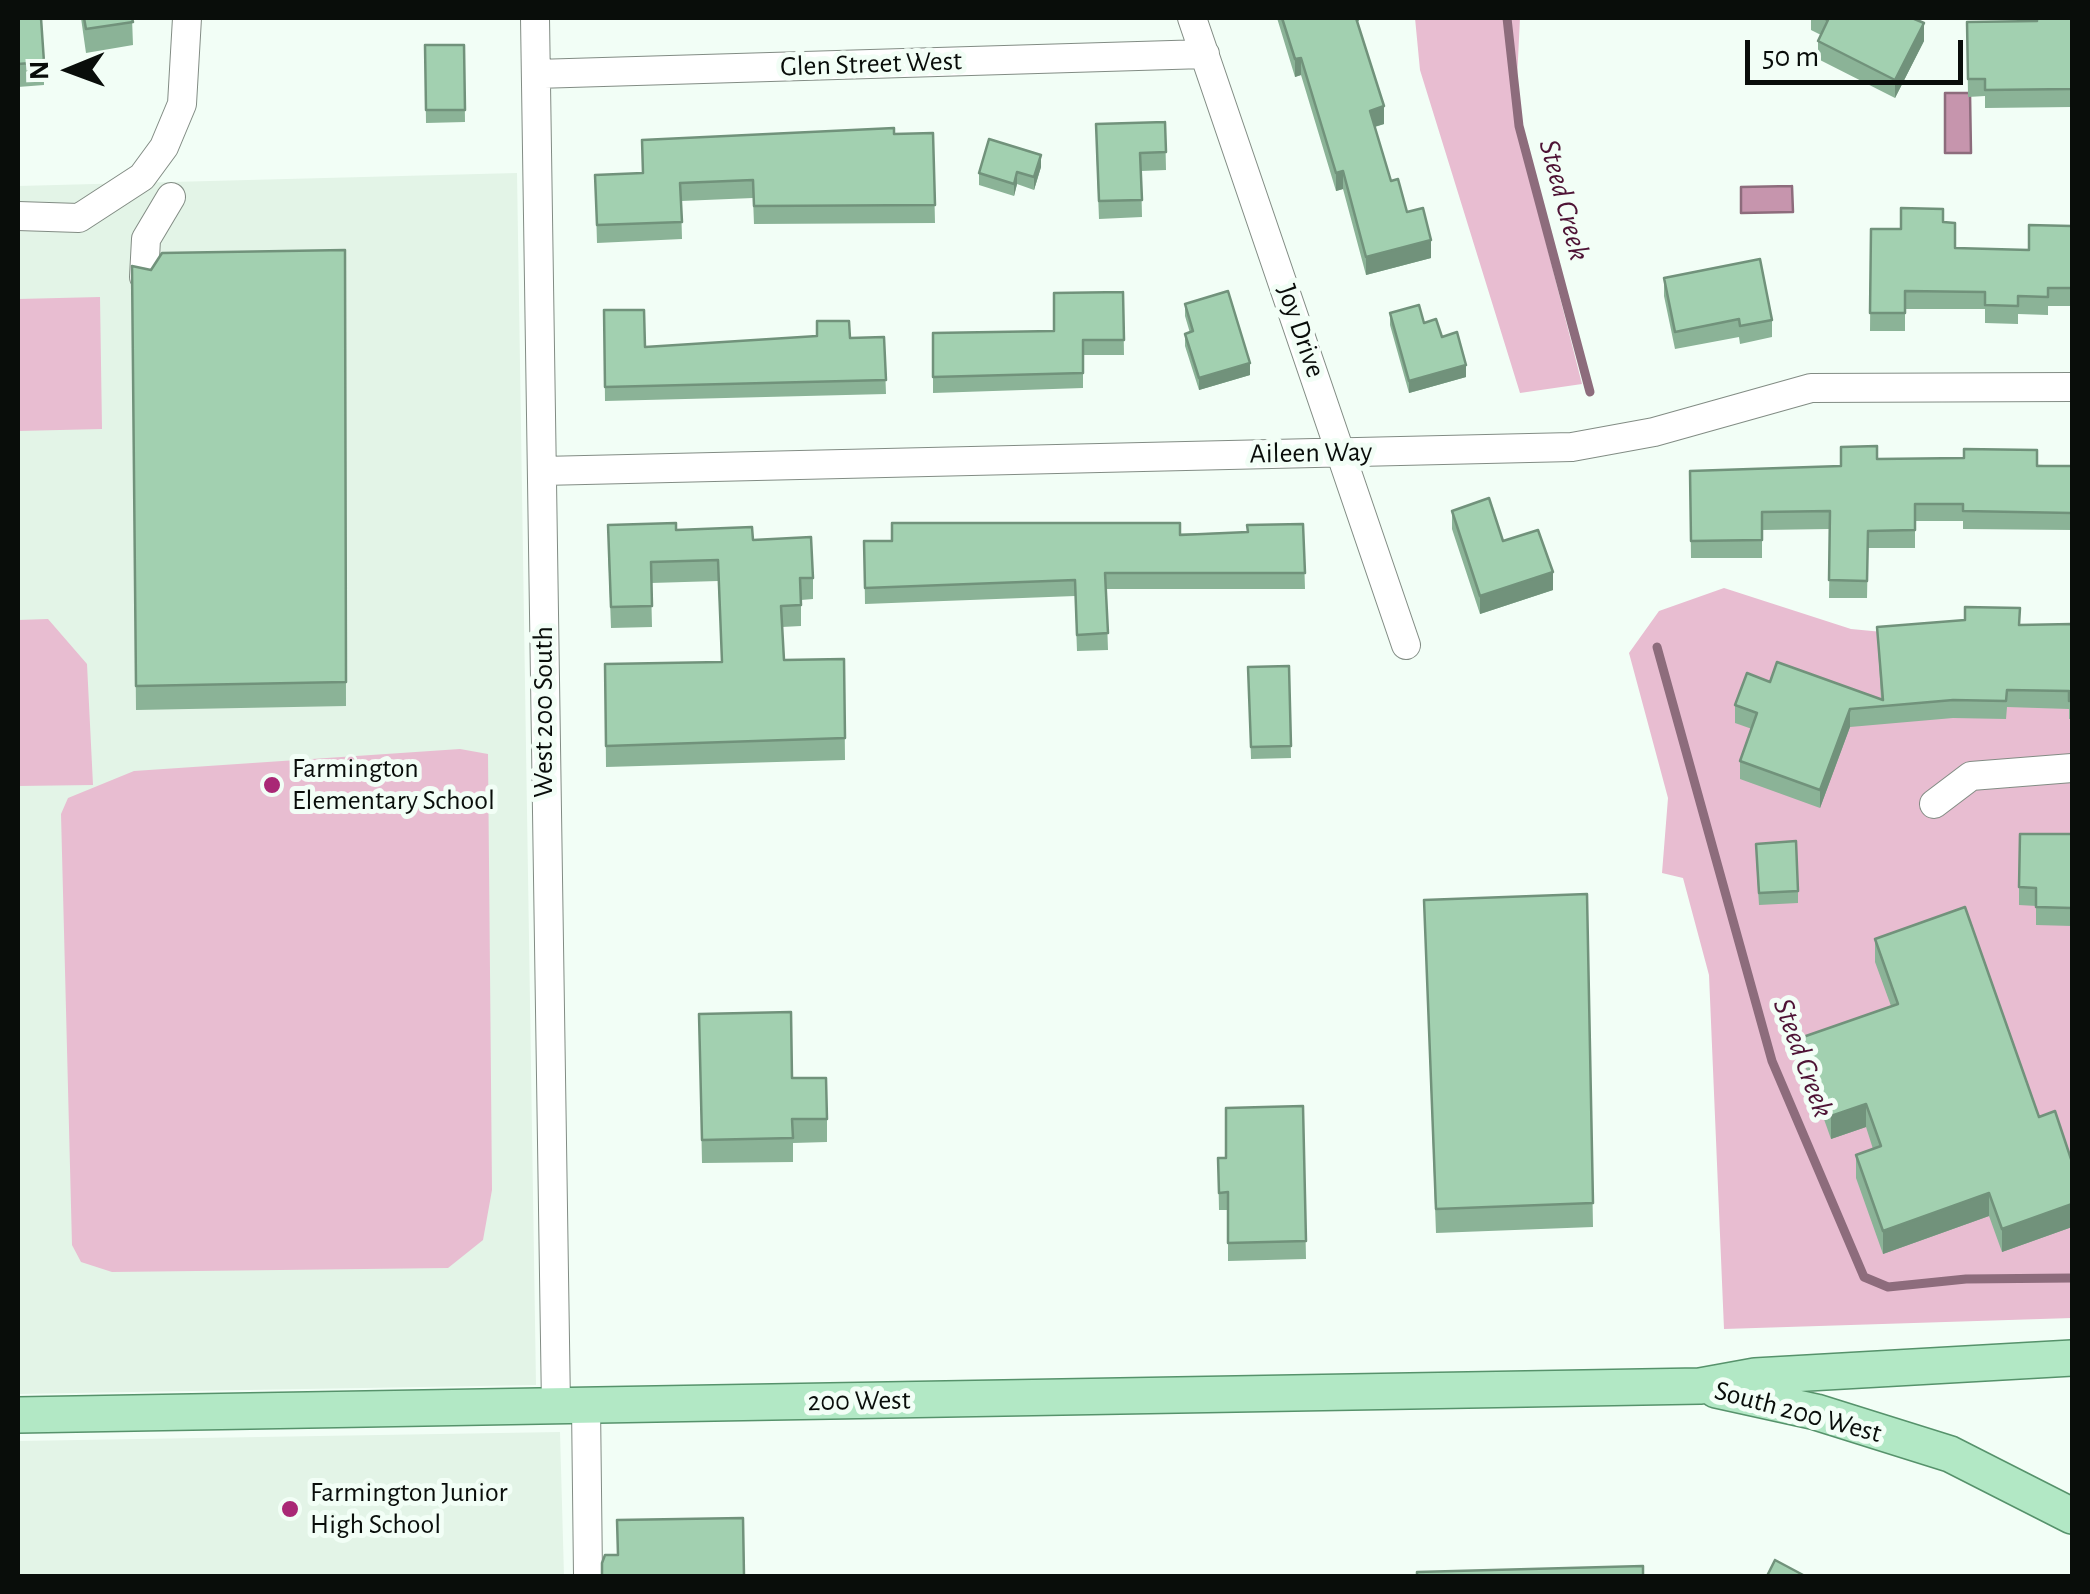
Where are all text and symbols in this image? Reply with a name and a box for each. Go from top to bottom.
north arrow [20,20,120,120]
scale bar [1750,20,1968,82]
text: 50 m [1762,42,1819,72]
street label: Glen Street West [780,44,962,84]
text: N [26,61,54,81]
water label: Steed Creek [1531,135,1597,265]
street label: Joy Drive [1269,280,1333,382]
street label: Aileen Way [1249,435,1373,471]
street label: West 200 South [527,626,561,798]
place label: Farmington Elementary School [292,752,495,818]
marker: Farmington Elementary School [261,774,283,796]
water label: Steed Creek [1765,994,1841,1122]
street label: South 200 West [1711,1374,1885,1450]
street label: 200 West [807,1383,911,1419]
place label: Farmington Junior High School [310,1476,508,1542]
marker: Farmington Junior High School [279,1498,301,1520]

